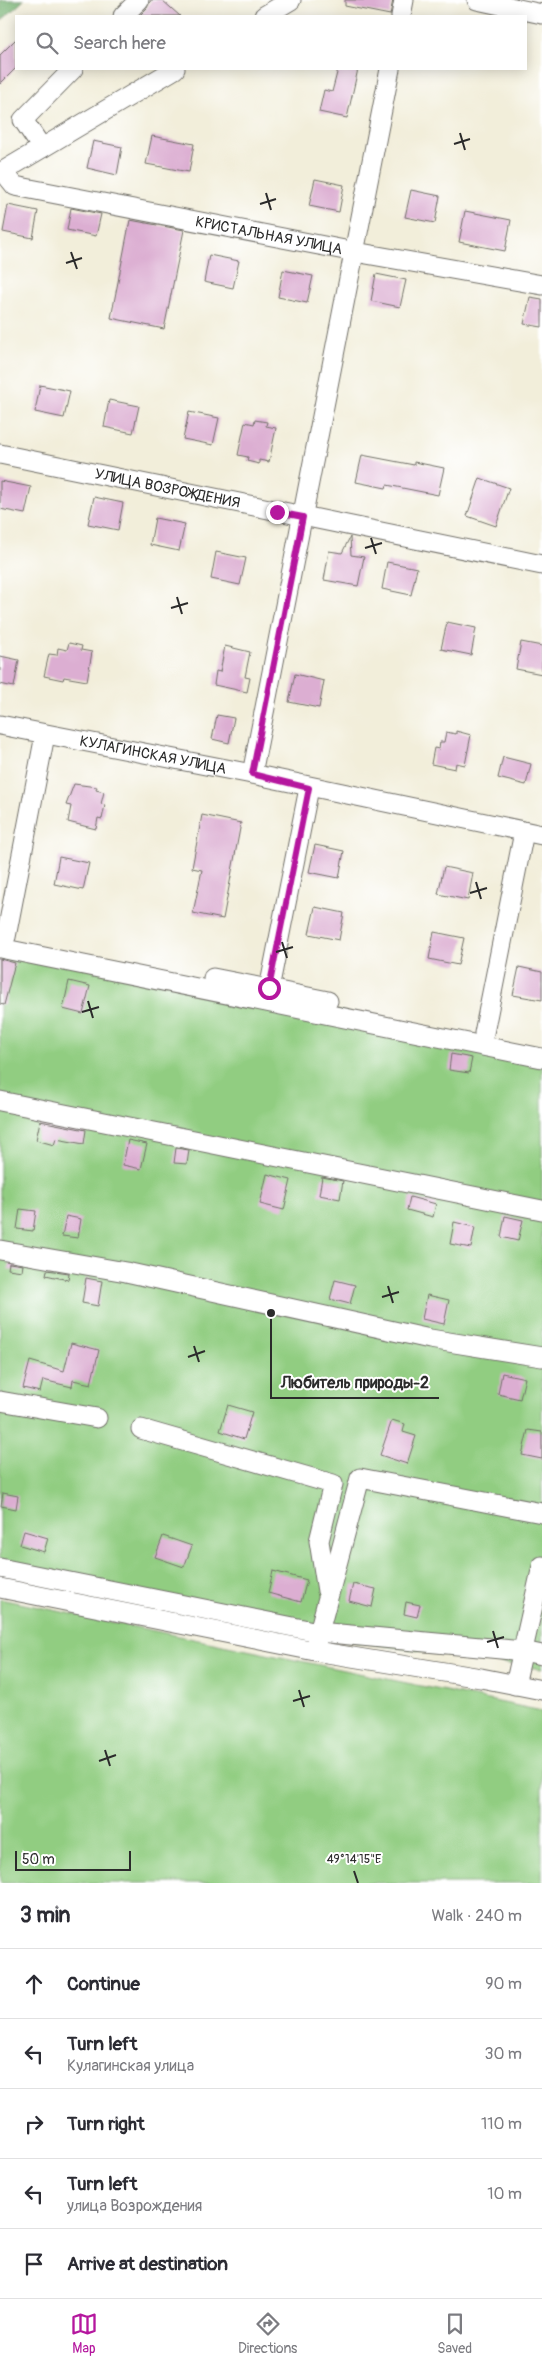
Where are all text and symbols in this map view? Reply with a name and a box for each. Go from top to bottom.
search box [15,15,527,70]
icon: search [33,29,61,57]
text: Search here [73,31,166,55]
street label: КРИСТАЛЬНАЯ УЛИЦА [194,212,344,259]
street label: УЛИЦА ВОЗРОЖДЕНИЯ [93,464,242,512]
route end [266,501,289,524]
street label: КУЛАГИНСКАЯ УЛИЦА [78,731,228,778]
route start [258,977,281,1000]
callout: Любитель природы-2 [271,1367,439,1398]
text: Любитель природы-2 [280,1373,429,1393]
scale bar [15,1848,131,1871]
text: 50 m [22,1851,55,1868]
text: 49°14'15"E [327,1852,381,1867]
text: 3 min [20,1902,70,1929]
text: Walk · 240 m [431,1906,522,1926]
icon: ahead [20,1970,48,1998]
text: Continue [67,1972,140,1996]
text: 90 m [485,1974,522,1994]
text: Turn left [67,2032,137,2056]
icon: left [20,2040,48,2068]
text: 30 m [484,2044,522,2064]
text: Кулагинская улица [67,2056,194,2076]
icon: right [20,2110,48,2138]
text: Turn right [67,2112,145,2136]
text: 110 m [481,2114,522,2134]
text: Turn left [67,2172,137,2196]
icon: left [20,2180,48,2208]
text: 10 m [487,2184,522,2204]
text: улица Возрождения [67,2196,202,2216]
icon: arrive [20,2250,48,2278]
text: Arrive at destination [67,2252,228,2276]
tab: Map [70,2310,98,2357]
tab: Directions [238,2310,297,2357]
tab: Saved [437,2310,472,2357]

